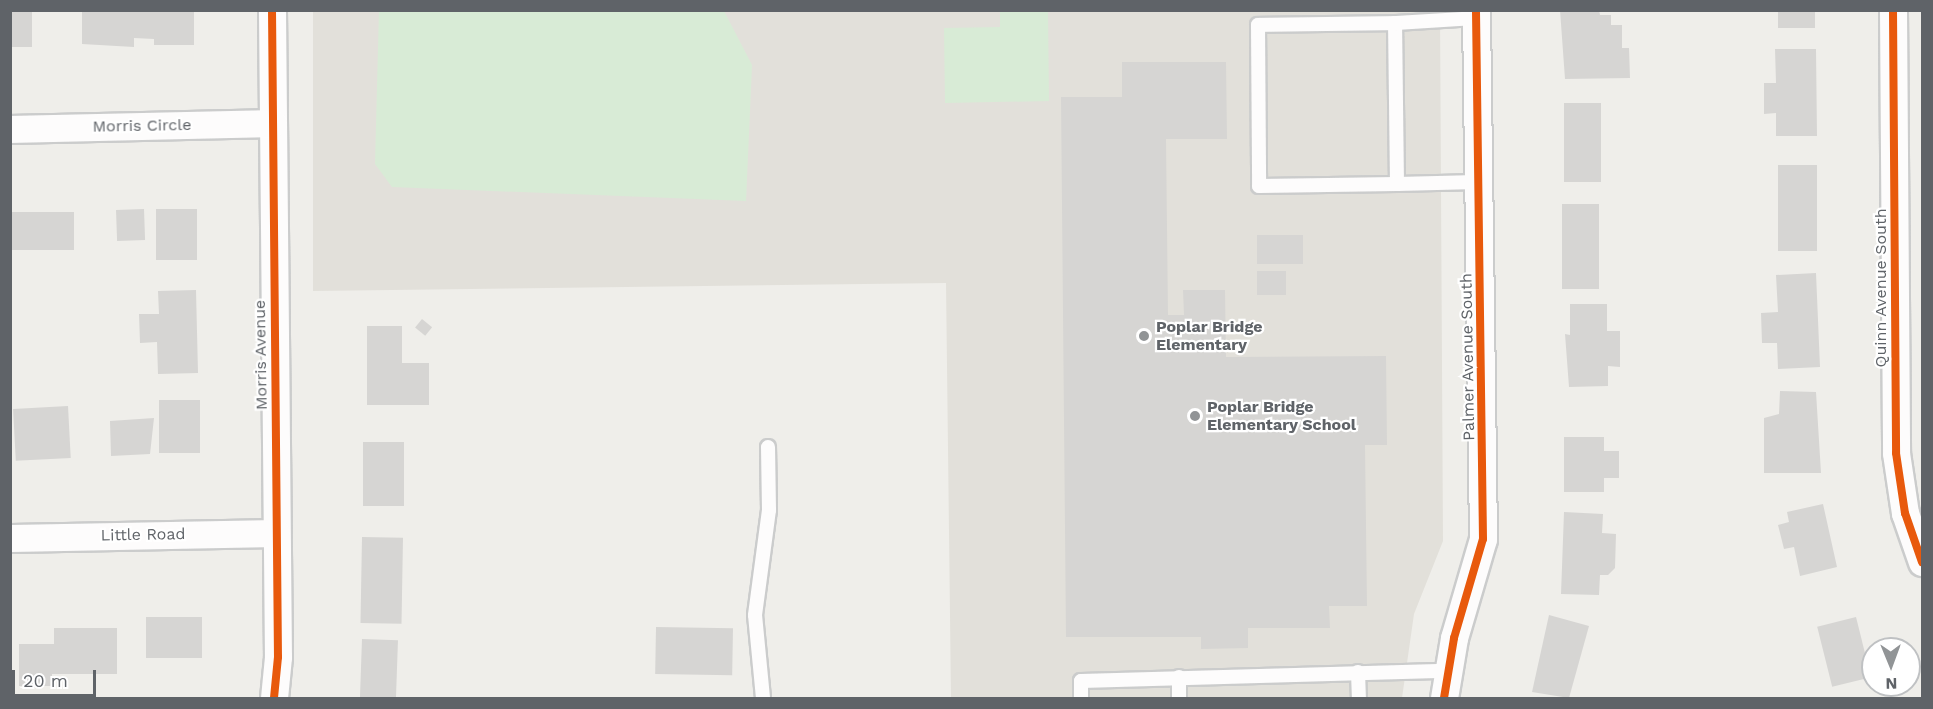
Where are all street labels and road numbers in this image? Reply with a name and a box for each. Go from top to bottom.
street label: Morris Circle [92,116,192,136]
street label: Quinn Avenue South [1871,208,1891,368]
street label: Palmer Avenue South [1457,273,1479,441]
street label: Morris Avenue [250,299,272,411]
street label: Little Road [100,525,186,545]

